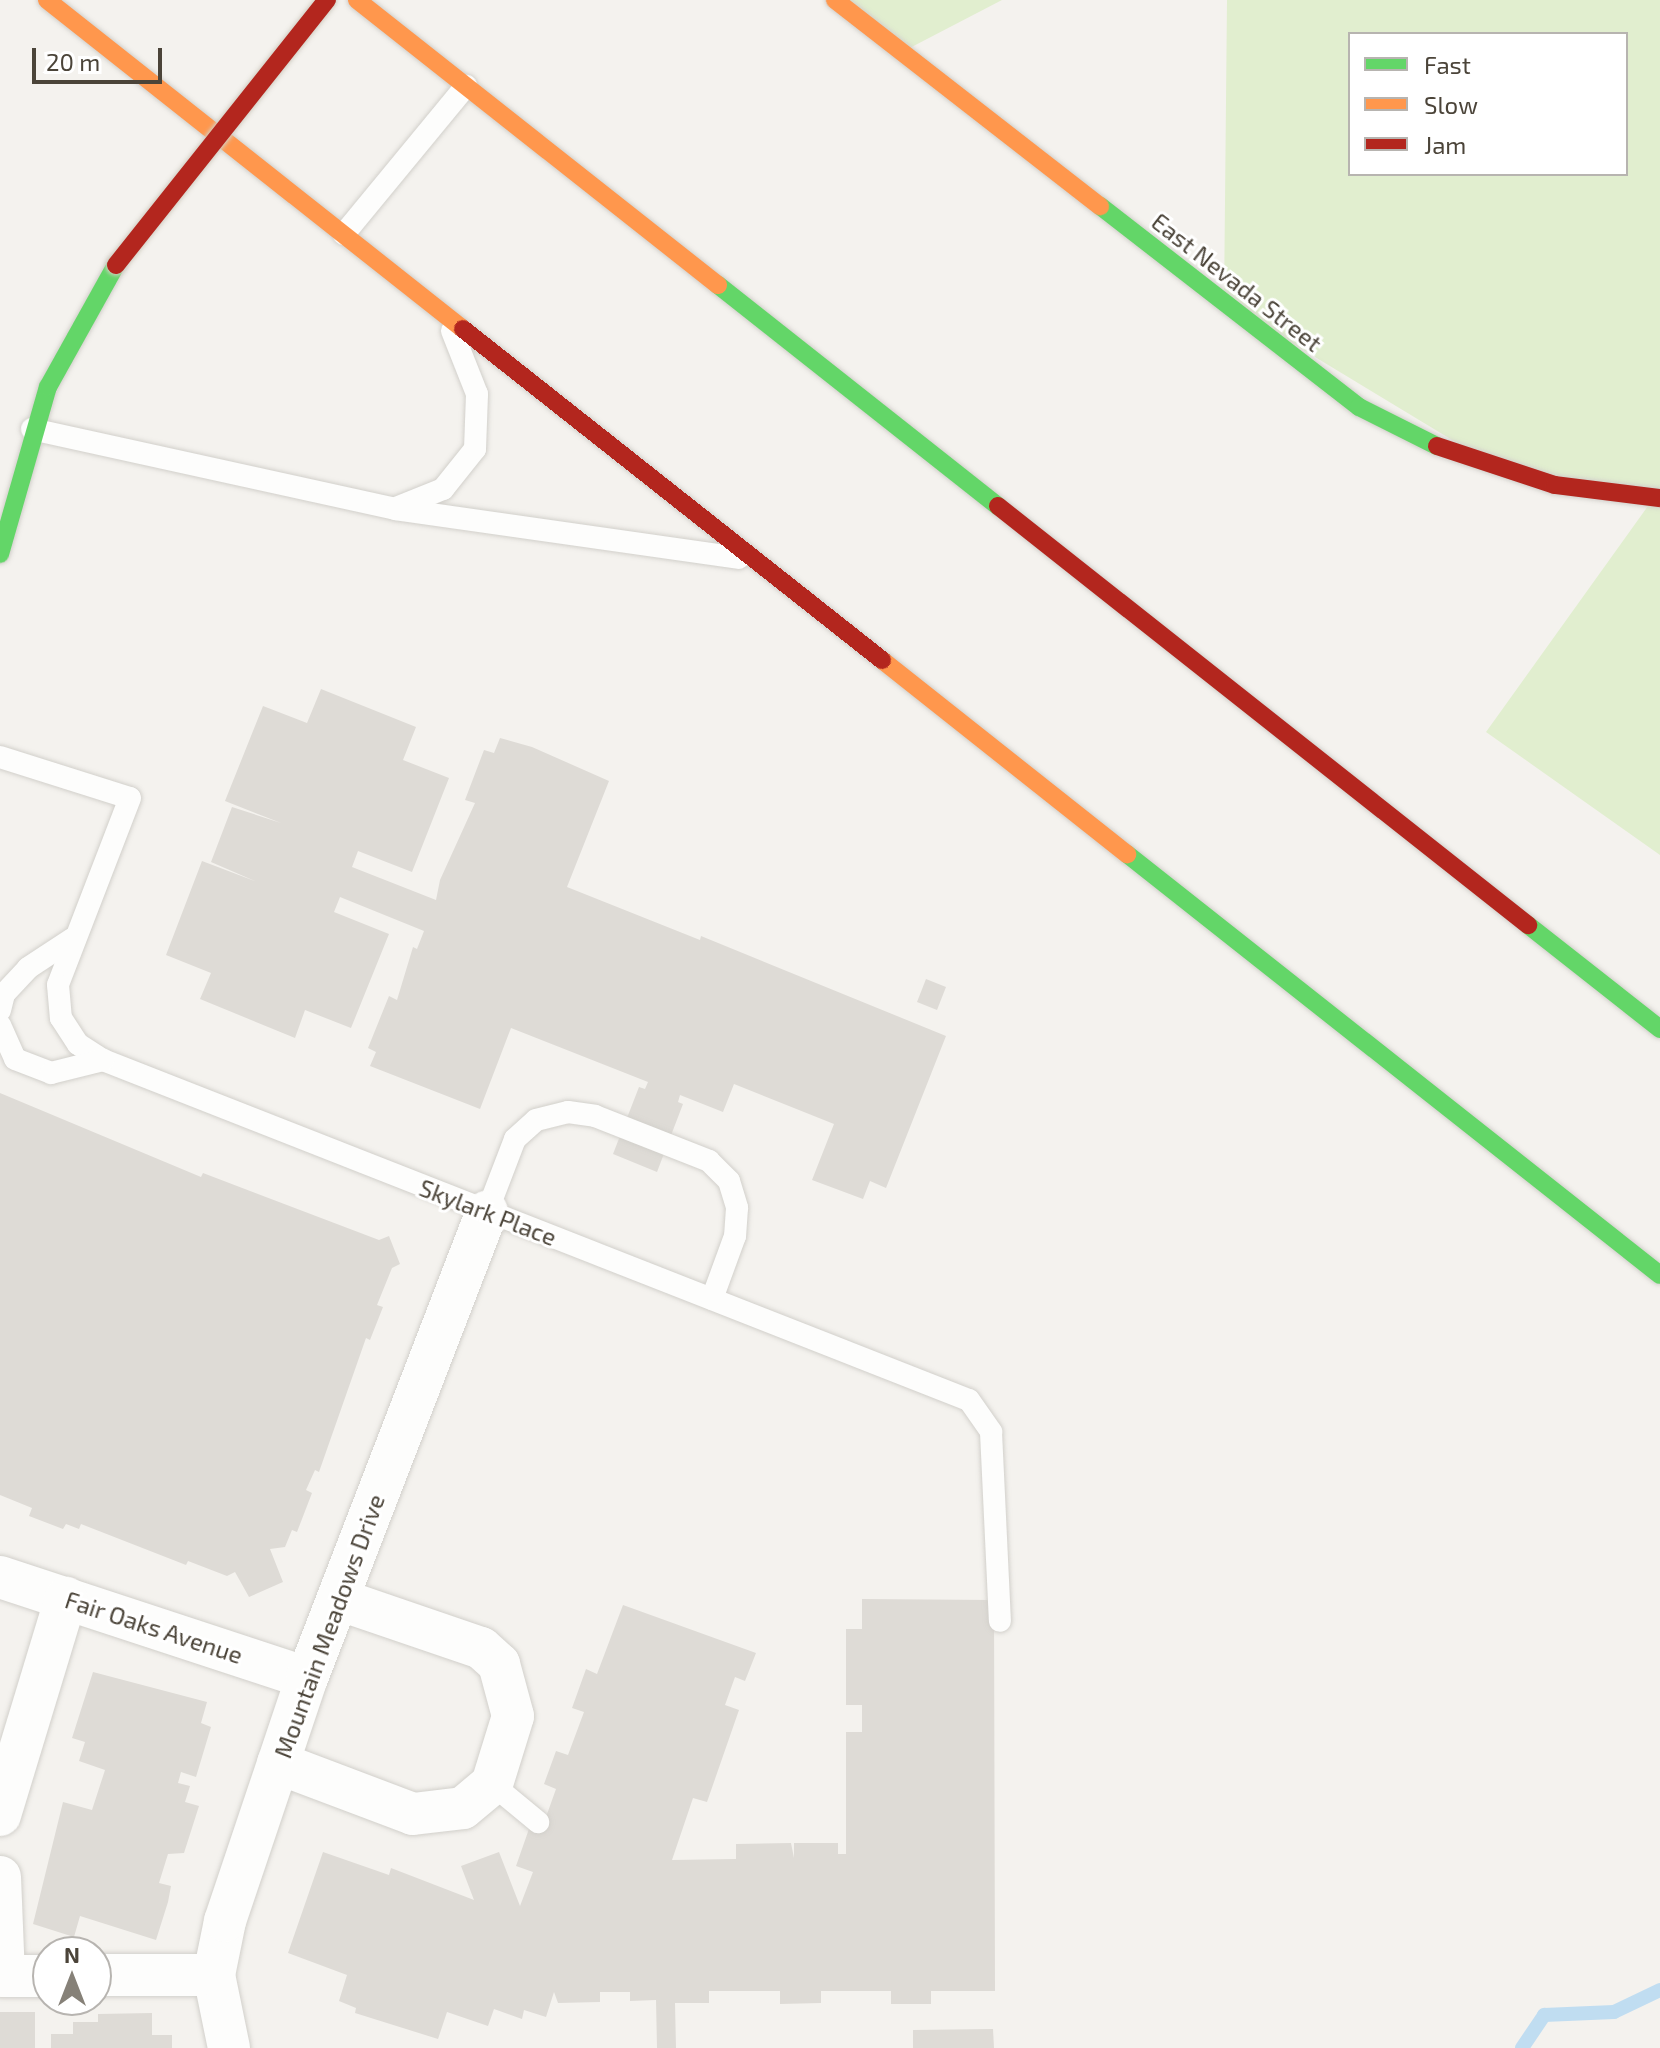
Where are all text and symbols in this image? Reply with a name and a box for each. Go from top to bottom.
scale bar [36,32,166,82]
legend [1348,32,1628,176]
text: 20 m [46,47,100,76]
text: Fast [1424,50,1471,79]
text: Slow [1424,90,1478,119]
text: Jam [1424,130,1466,159]
street label: East Nevada Street [1146,207,1328,357]
street label: Skylark Place [415,1173,561,1251]
street label: Mountain Meadows Drive [268,1490,390,1762]
street label: Fair Oaks Avenue [61,1585,247,1669]
north arrow [32,1936,112,2016]
text: N [64,1941,80,1967]

